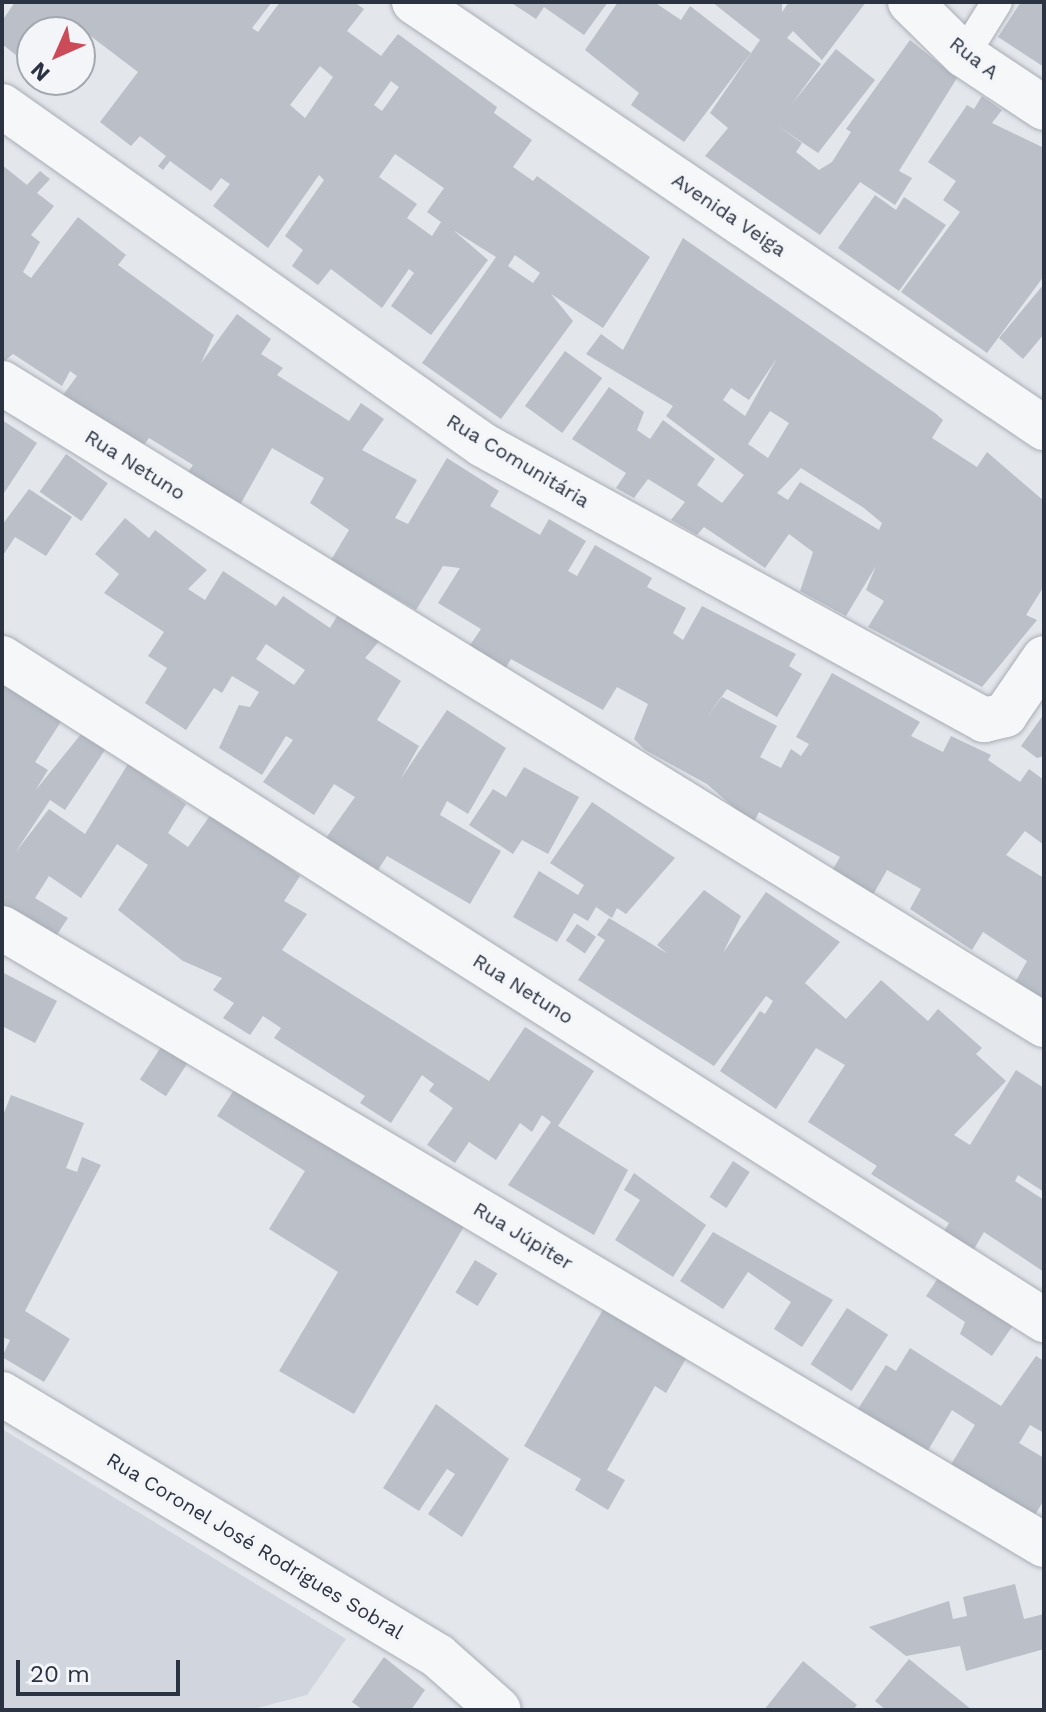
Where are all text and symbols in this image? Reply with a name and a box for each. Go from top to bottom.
north arrow [16,16,96,96]
street label: Rua A [944,31,1004,85]
text: N [25,57,55,87]
street label: Avenida Veiga [667,168,791,262]
street label: Rua Comunitária [442,409,594,513]
street label: Rua Netuno [80,425,190,505]
street label: Rua Netuno [468,949,578,1029]
street label: Rua Júpiter [468,1197,578,1275]
street label: Rua Coronel José Rodrigues Sobral [102,1447,408,1645]
scale bar [20,1644,184,1694]
text: 20 m [30,1660,90,1688]

